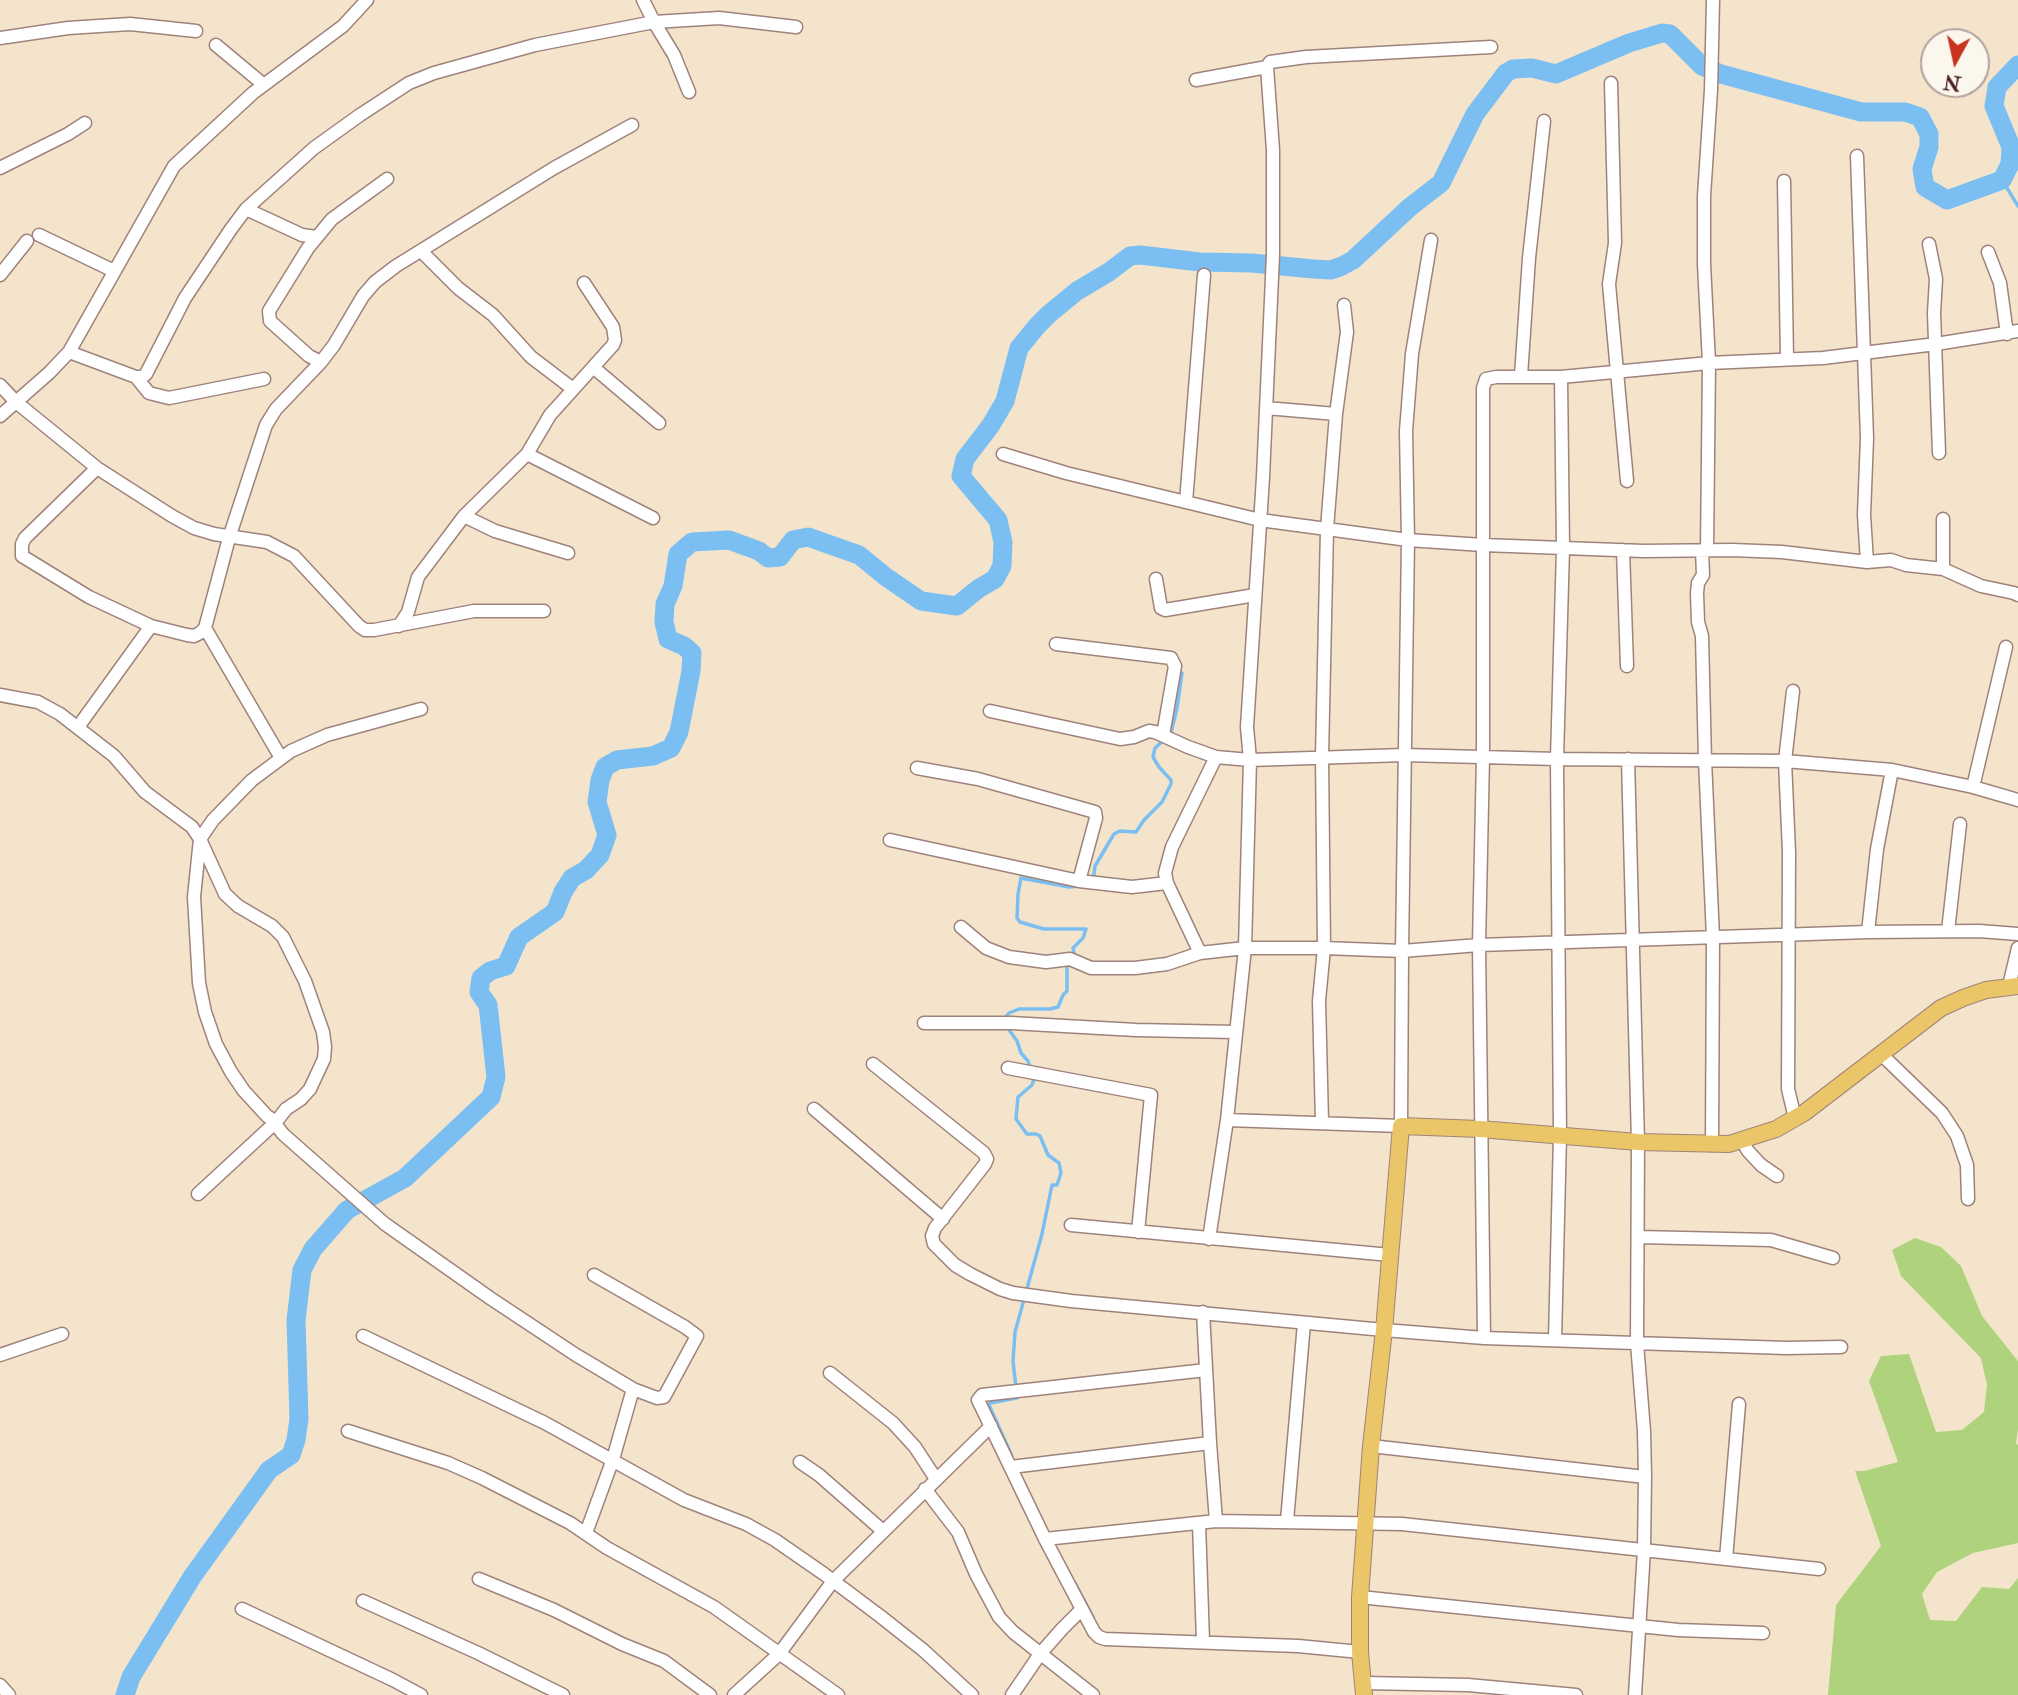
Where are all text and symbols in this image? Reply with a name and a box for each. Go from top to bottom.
north arrow [1920,28,1990,98]
text: N [1942,69,1962,95]

